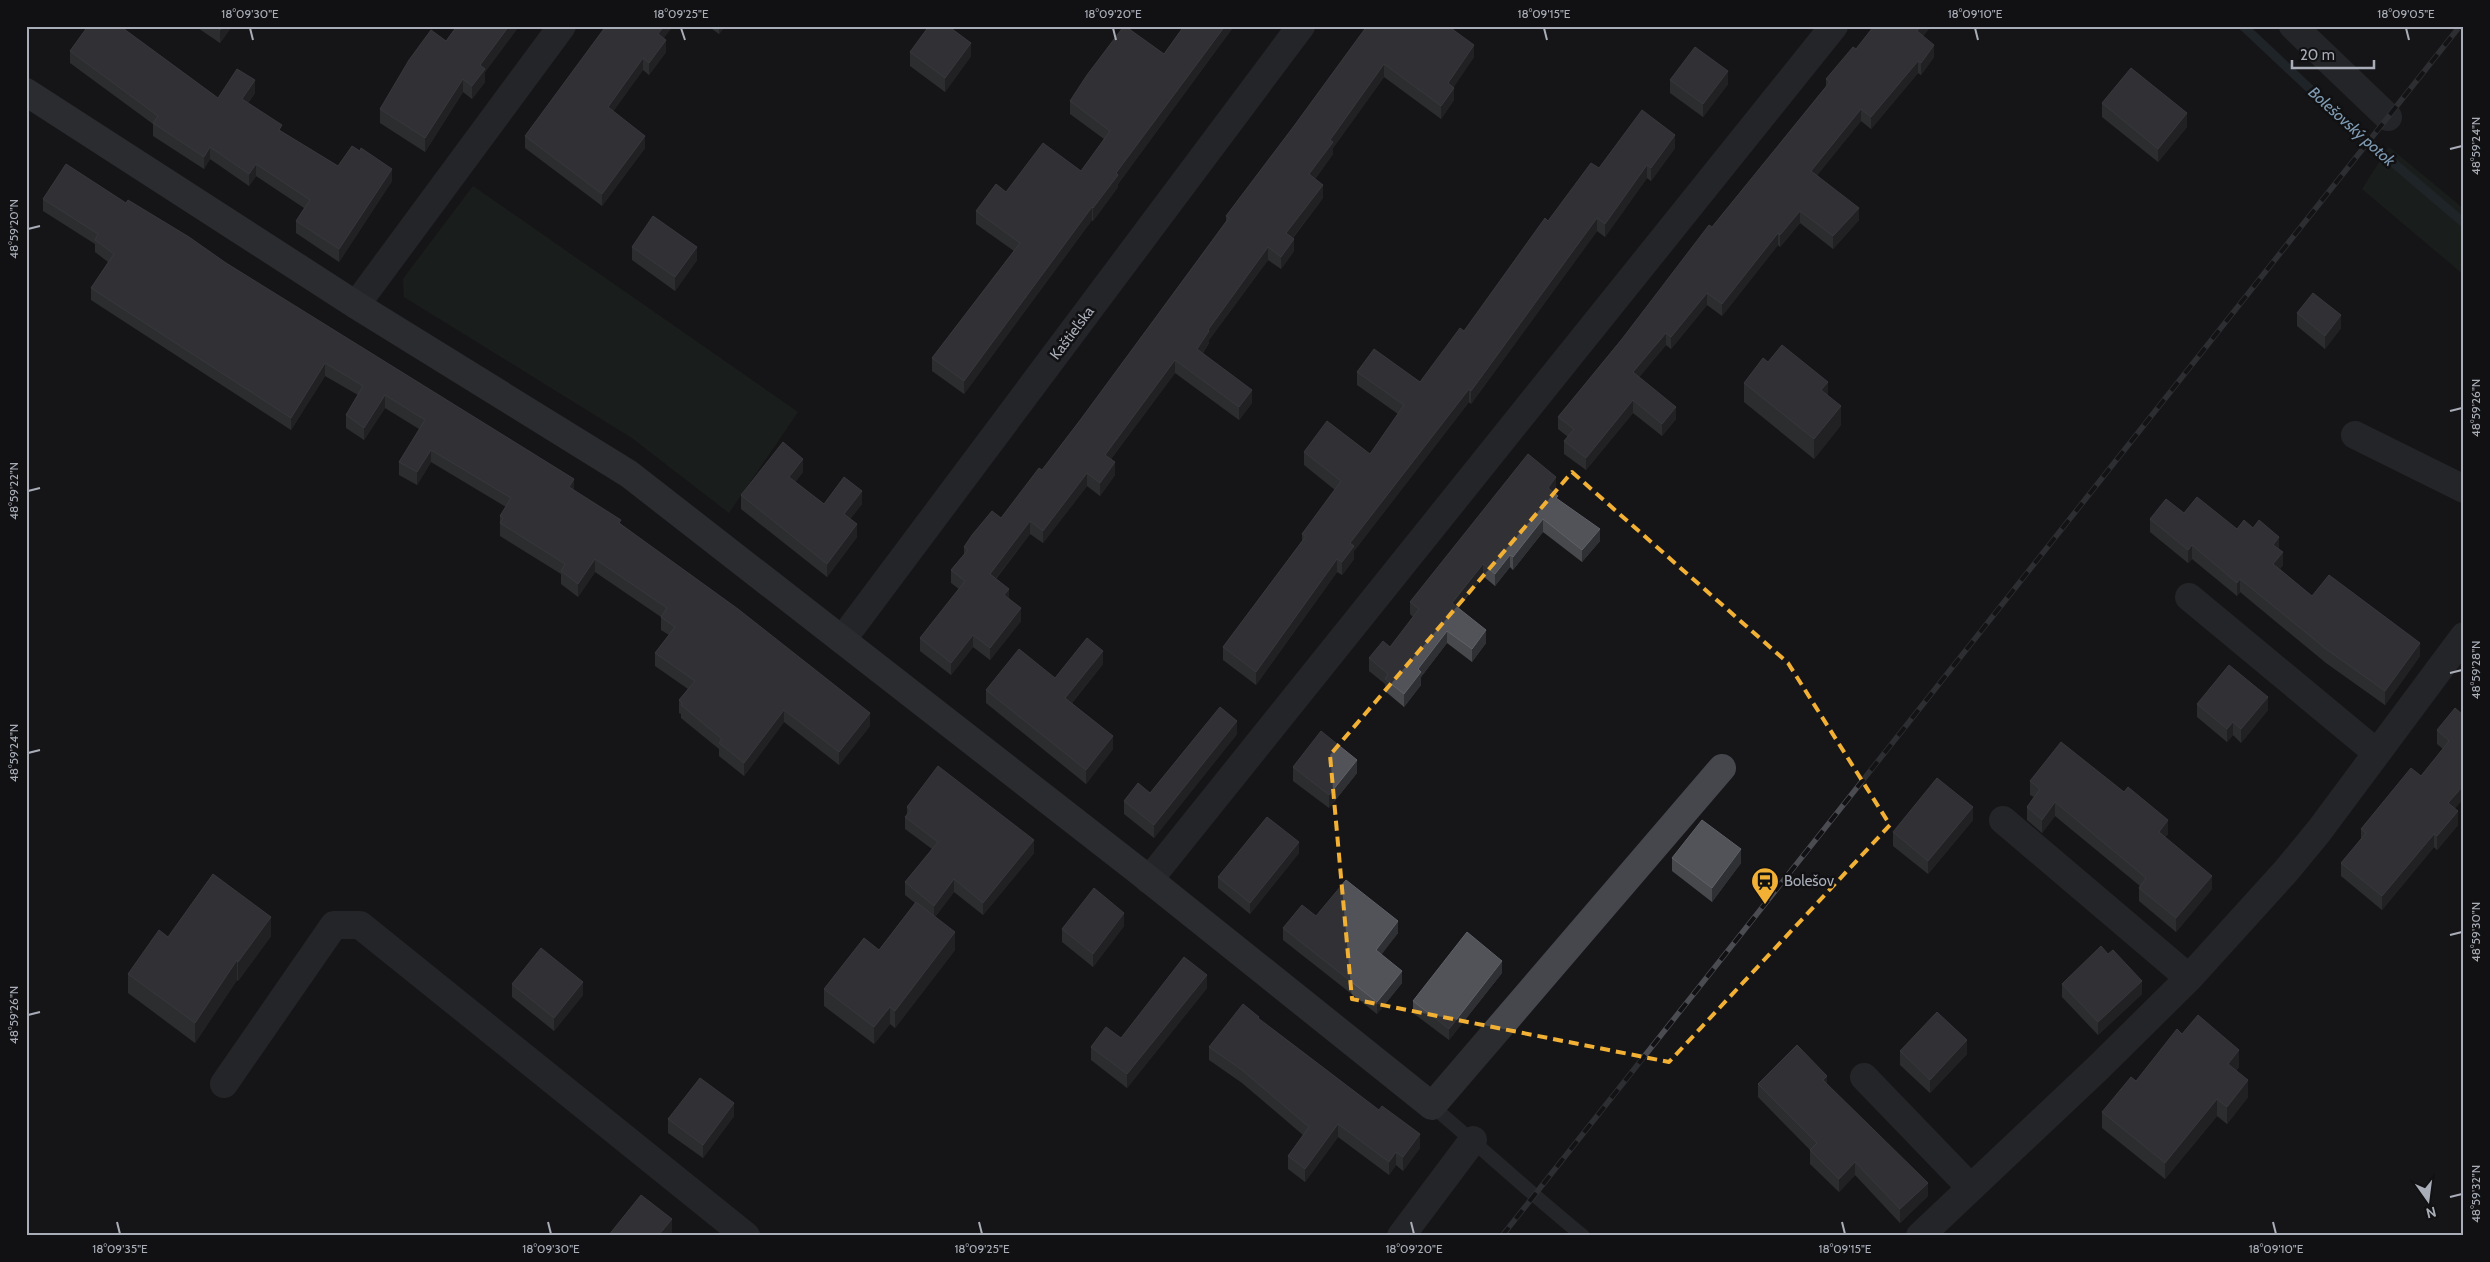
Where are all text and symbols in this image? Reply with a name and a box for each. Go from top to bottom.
text: 18°09'30"E [221,6,279,21]
text: 18°09'25"E [653,6,709,21]
text: 18°09'20"E [1084,6,1142,21]
text: 18°09'15"E [1518,6,1571,21]
text: 18°09'10"E [1948,6,2003,21]
text: 18°09'05"E [2377,6,2435,21]
scale bar [2292,38,2375,70]
text: 20 m [2300,46,2335,64]
water label: Bolešovský potok [2305,83,2400,171]
text: 48°59'24"N [2468,117,2483,175]
text: 48°59'20"N [6,199,21,259]
street label: Kaštieľska [1046,302,1098,363]
text: 48°59'26"N [2468,379,2483,437]
text: 48°59'22"N [6,462,21,520]
text: 48°59'28"N [2468,641,2483,699]
text: 48°59'24"N [6,724,21,782]
station icon: Bolešov [1750,866,1780,905]
place label: Bolešov [1784,872,1835,890]
text: 48°59'30"N [2468,902,2483,962]
text: 48°59'26"N [6,986,21,1044]
text: 48°59'32"N [2468,1165,2483,1223]
north arrow [2402,1174,2452,1224]
text: N [2424,1203,2438,1223]
text: 18°09'35"E [92,1241,148,1256]
text: 18°09'30"E [522,1241,580,1256]
text: 18°09'25"E [954,1241,1010,1256]
text: 18°09'20"E [1385,1241,1443,1256]
text: 18°09'15"E [1819,1241,1872,1256]
text: 18°09'10"E [2249,1241,2304,1256]

